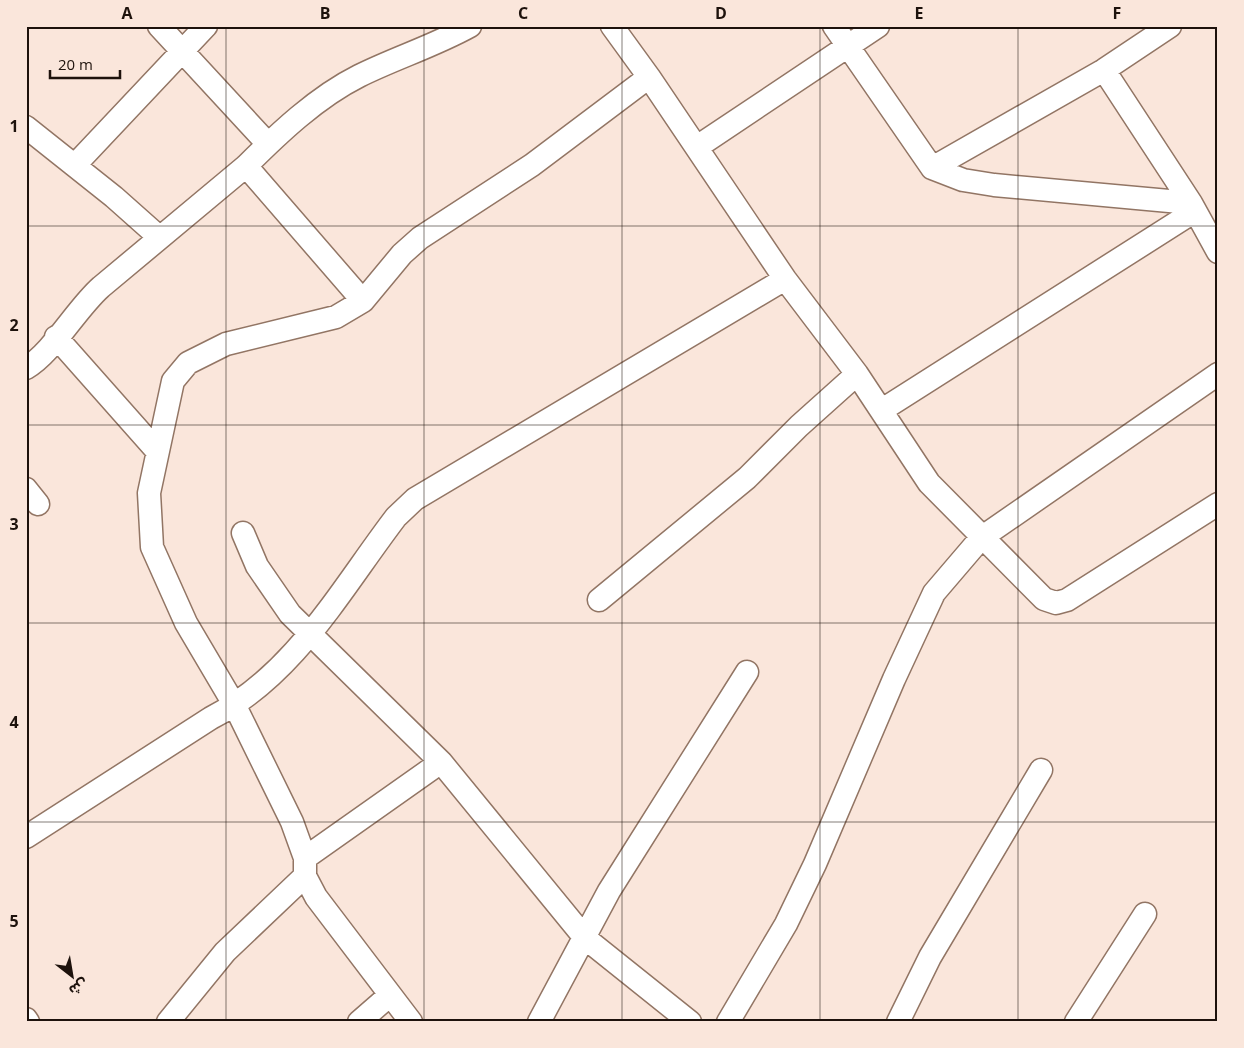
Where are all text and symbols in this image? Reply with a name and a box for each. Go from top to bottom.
text: A [121,2,133,24]
text: B [320,2,330,24]
text: C [518,2,528,24]
text: D [715,2,727,24]
text: E [915,2,924,24]
text: F [1113,2,1121,24]
scale bar [50,48,120,80]
text: 20 m [58,54,93,74]
text: 1 [9,115,19,137]
text: 2 [9,314,19,336]
text: 3 [9,513,19,535]
text: 4 [9,711,19,733]
text: 5 [9,910,19,932]
north arrow [48,950,98,1000]
text: ش [66,974,92,1001]

